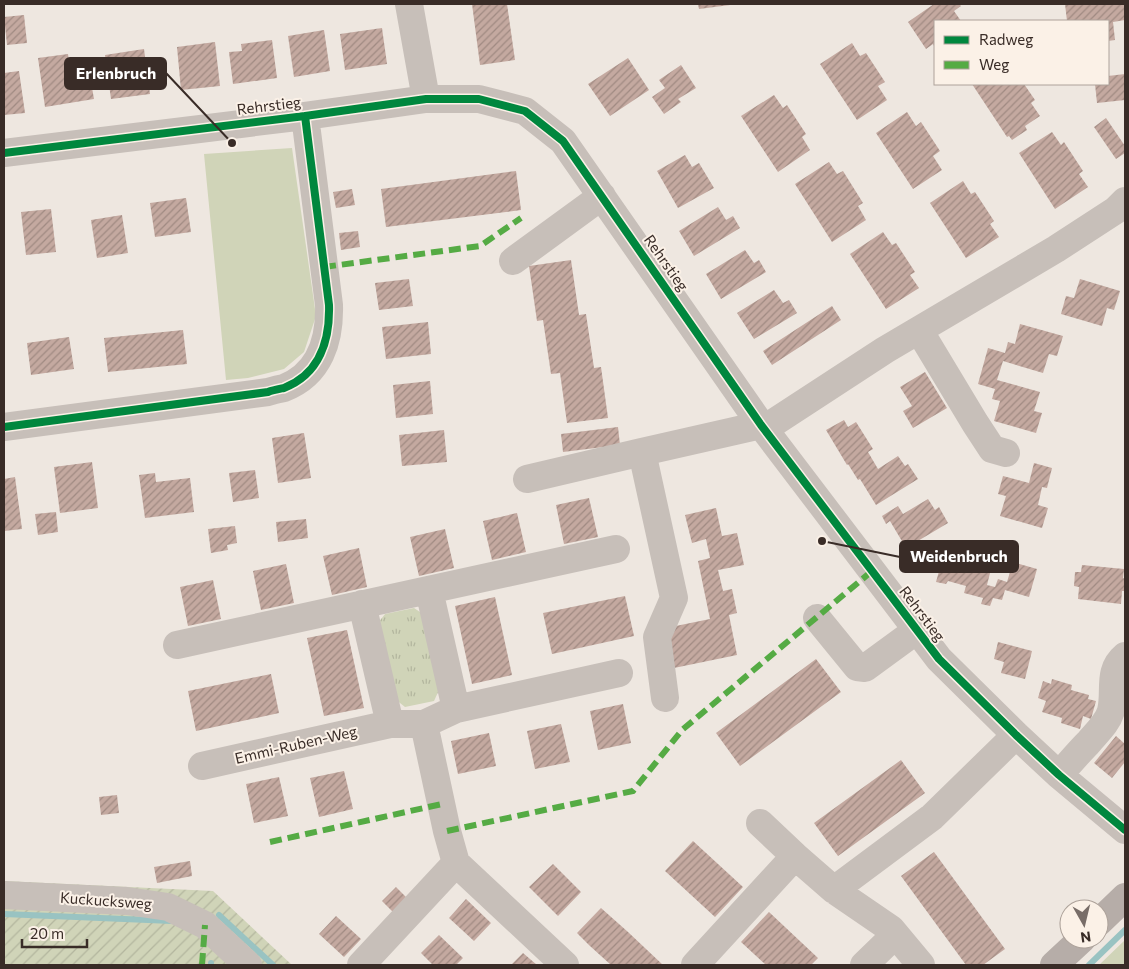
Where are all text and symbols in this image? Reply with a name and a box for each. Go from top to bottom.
legend [934,20,1109,85]
text: Radweg [979,30,1033,48]
text: Weg [979,55,1009,73]
callout: Erlenbruch [65,58,166,89]
text: Erlenbruch [76,63,156,82]
street label: Rehrstieg [236,92,302,118]
street label: Rehrstieg [641,231,693,294]
callout: Weidenbruch [900,541,1018,572]
text: Weidenbruch [910,546,1008,565]
street label: Rehrstieg [896,582,949,645]
street label: Emmi-Ruben-Weg [233,721,359,767]
street label: Kuckucksweg [59,888,153,912]
north arrow [1059,899,1109,949]
scale bar [22,916,88,948]
text: 20 m [30,924,64,942]
text: N [1079,928,1092,947]

